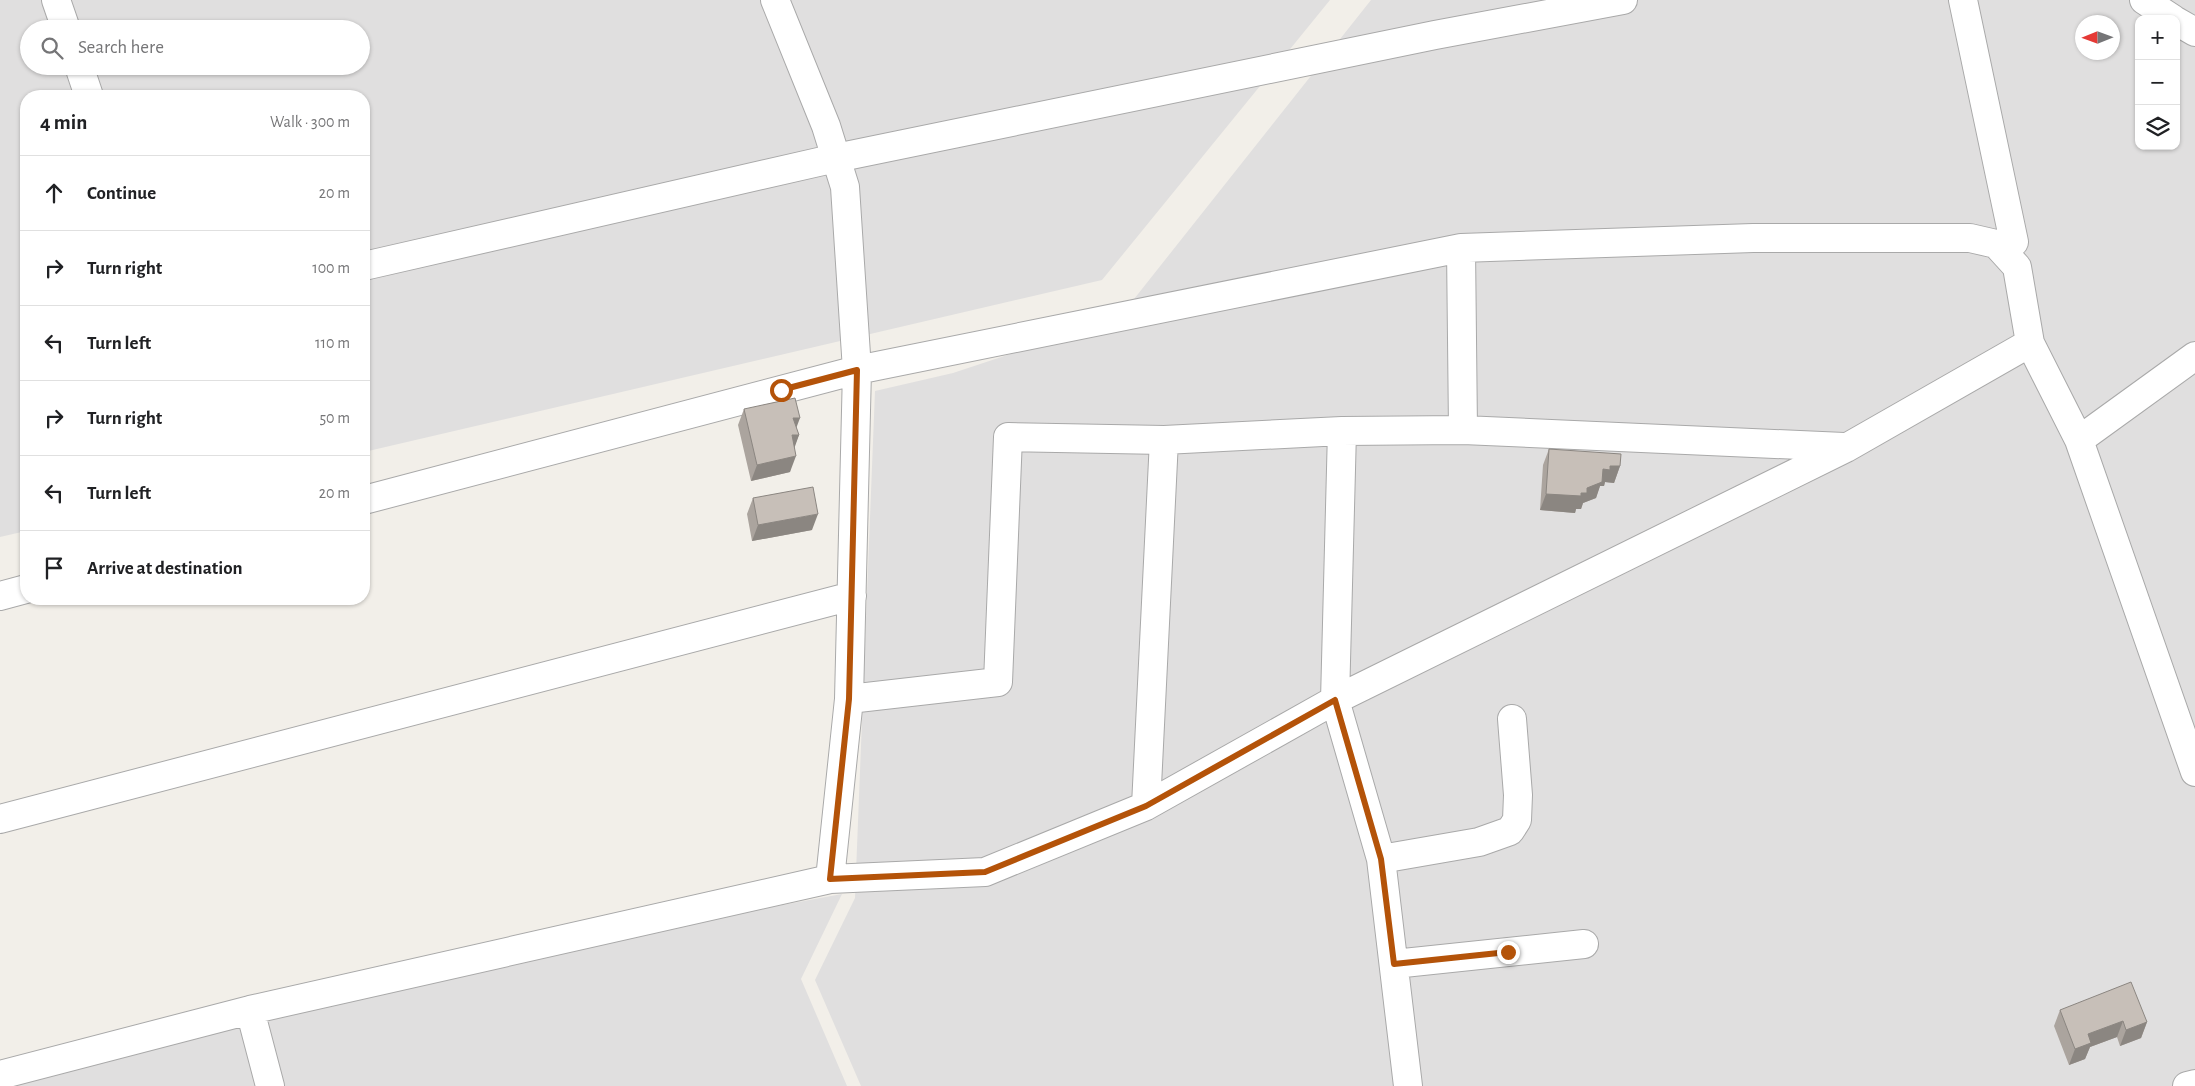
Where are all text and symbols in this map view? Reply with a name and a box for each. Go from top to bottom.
north arrow [2075,15,2120,60]
map controls [2135,15,2180,150]
button: + [2135,15,2180,60]
search box [20,20,370,75]
icon: search [38,34,66,62]
text: Search here [78,38,164,57]
button: − [2135,60,2180,105]
button: layers [2135,105,2180,150]
text: 4 min [40,112,87,133]
text: Walk · 300 m [270,114,350,130]
icon: ahead [40,179,68,207]
text: Continue [87,184,156,203]
text: 20 m [319,185,350,201]
icon: right [40,254,68,282]
text: Turn right [87,259,162,278]
text: 100 m [312,260,350,276]
icon: left [40,329,68,357]
text: Turn left [87,334,151,353]
text: 110 m [315,335,350,351]
route start [770,379,793,402]
icon: right [40,404,68,432]
text: Turn right [87,409,162,428]
text: 50 m [319,410,350,426]
icon: left [40,479,68,507]
text: Turn left [87,484,151,503]
text: 20 m [319,485,350,501]
icon: arrive [40,554,68,582]
text: Arrive at destination [87,559,243,578]
route end [1497,941,1520,964]

